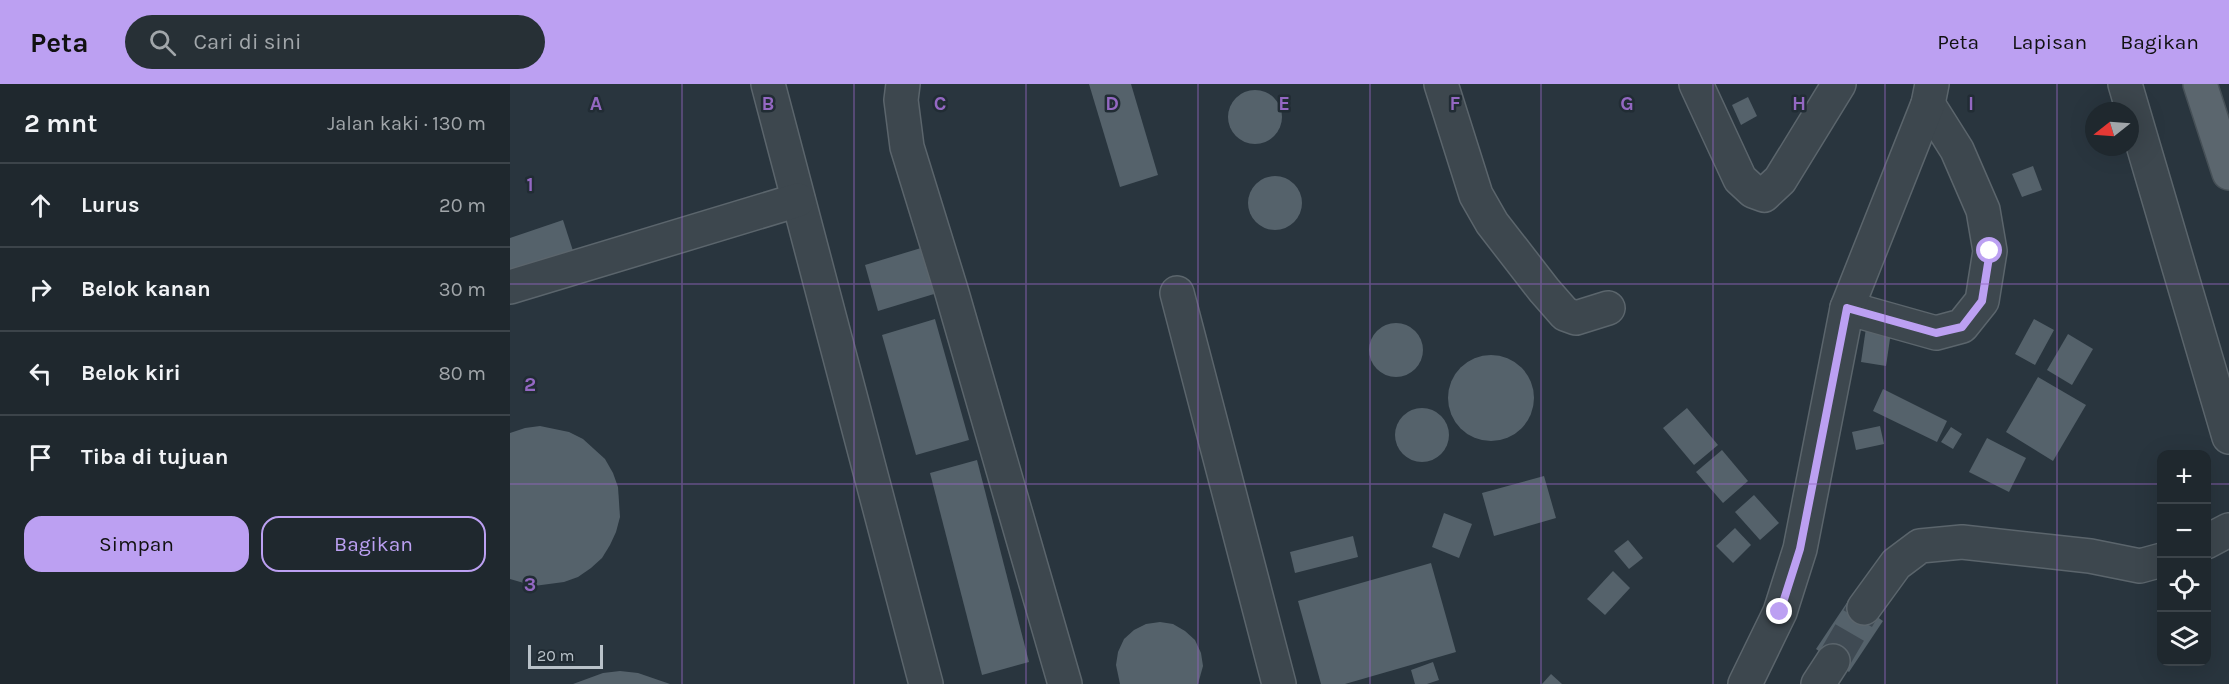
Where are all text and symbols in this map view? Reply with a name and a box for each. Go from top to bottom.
search box [125,15,545,69]
text: Peta [30,26,89,59]
icon: search [146,26,179,59]
text: Cari di sini [194,29,302,55]
text: Peta [1937,30,1979,54]
text: Lapisan [2012,30,2087,54]
text: Bagikan [2120,30,2199,54]
text: A [590,92,603,115]
text: B [762,92,774,115]
text: C [934,92,946,115]
text: D [1105,92,1119,115]
text: E [1278,92,1290,115]
text: F [1450,92,1461,115]
text: G [1620,92,1634,115]
text: H [1792,92,1806,115]
text: I [1968,92,1974,115]
north arrow [2085,102,2139,156]
text: 2 mnt [24,108,97,139]
text: Jalan kaki · 130 m [327,112,486,135]
text: 1 [526,173,534,196]
icon: ahead [24,189,57,222]
text: Lurus [81,192,140,218]
text: 20 m [439,194,486,217]
route start [1976,237,2002,263]
icon: right [24,273,57,306]
text: Belok kanan [81,276,211,302]
text: 30 m [439,278,486,301]
icon: left [24,357,57,390]
text: Belok kiri [81,360,181,386]
text: 80 m [438,362,486,385]
text: 2 [524,373,536,396]
icon: arrive [24,441,57,474]
text: Tiba di tujuan [81,444,228,470]
map controls [2157,450,2211,666]
button: + [2157,450,2211,504]
button: − [2157,504,2211,558]
button: Simpan [24,516,249,572]
button: Bagikan [261,516,486,572]
button: locate [2157,558,2211,612]
text: 3 [524,573,536,596]
route end [1766,598,1792,624]
button: layers [2157,612,2211,666]
scale bar [528,642,603,670]
text: 20 m [537,646,575,665]

